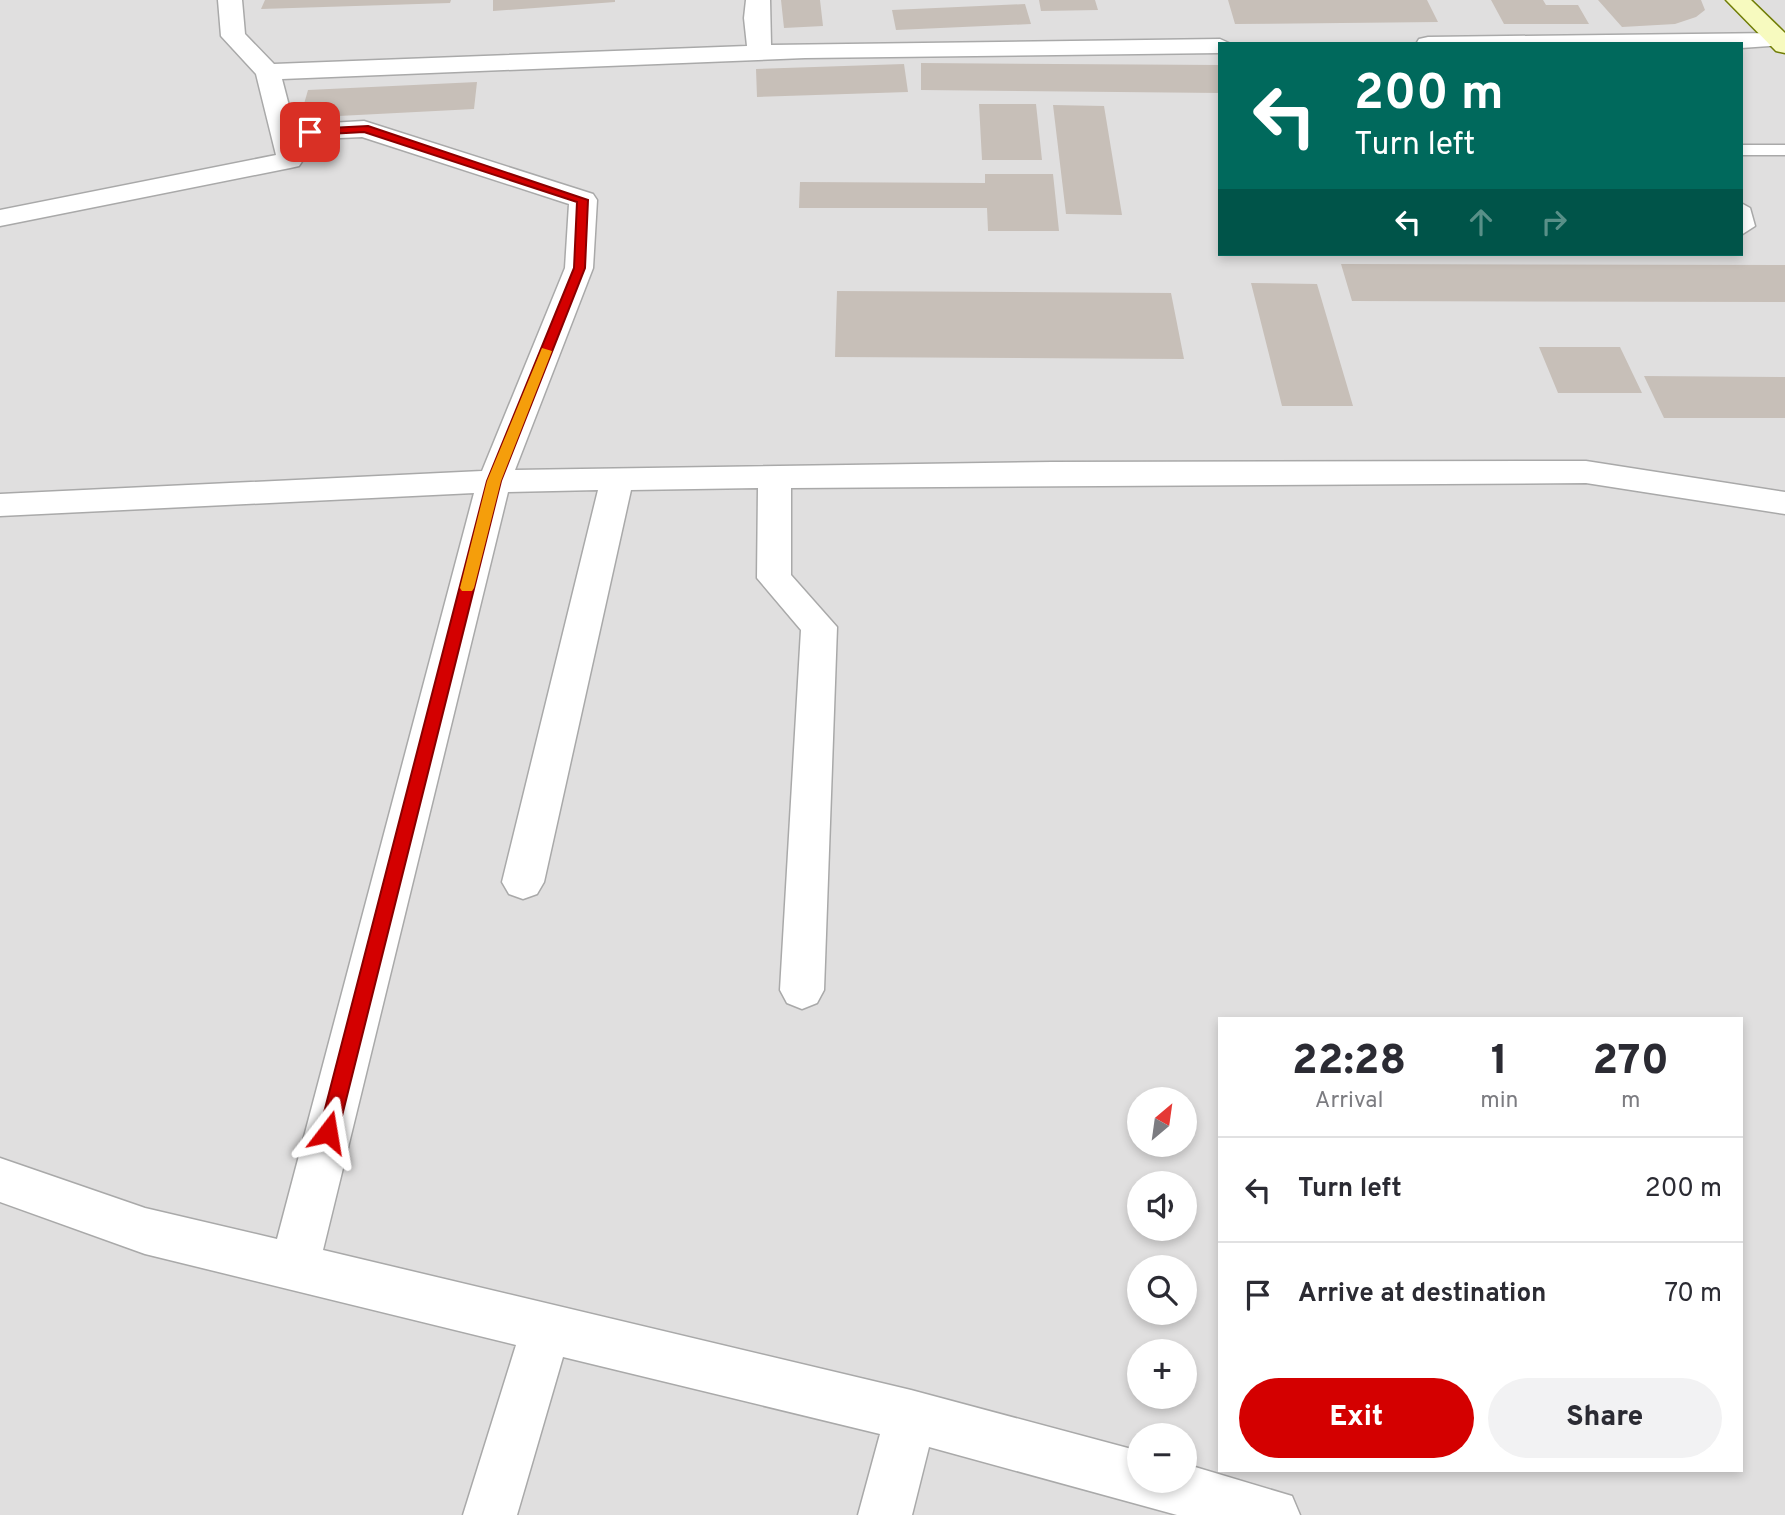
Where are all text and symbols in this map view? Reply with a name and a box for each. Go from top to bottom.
text: 200 m [1354,65,1504,127]
icon: left [1239,70,1330,161]
pin [280,102,340,162]
icon: arrive [291,113,329,151]
text: Turn left [1354,126,1475,166]
icon: left [1389,203,1427,241]
icon: ahead [1462,203,1500,241]
icon: right [1535,203,1573,241]
text: 22:28 [1292,1036,1406,1089]
text: 1 [1491,1036,1508,1089]
text: 270 [1593,1036,1669,1089]
north arrow [1127,1087,1197,1157]
map controls [1127,1087,1197,1493]
text: Arrival [1315,1087,1383,1116]
text: min [1480,1087,1519,1116]
text: m [1621,1087,1641,1116]
position arrow [291,1095,365,1169]
button: sound [1127,1171,1197,1241]
icon: left [1239,1171,1277,1209]
text: Turn left [1298,1173,1402,1206]
text: 200 m [1645,1173,1722,1206]
button: search [1127,1255,1197,1325]
icon: arrive [1239,1276,1277,1314]
text: Arrive at destination [1298,1278,1546,1311]
text: 70 m [1664,1278,1722,1311]
button: + [1127,1339,1197,1409]
button: Exit [1239,1378,1474,1458]
button: Share [1488,1378,1722,1458]
button: − [1127,1423,1197,1493]

